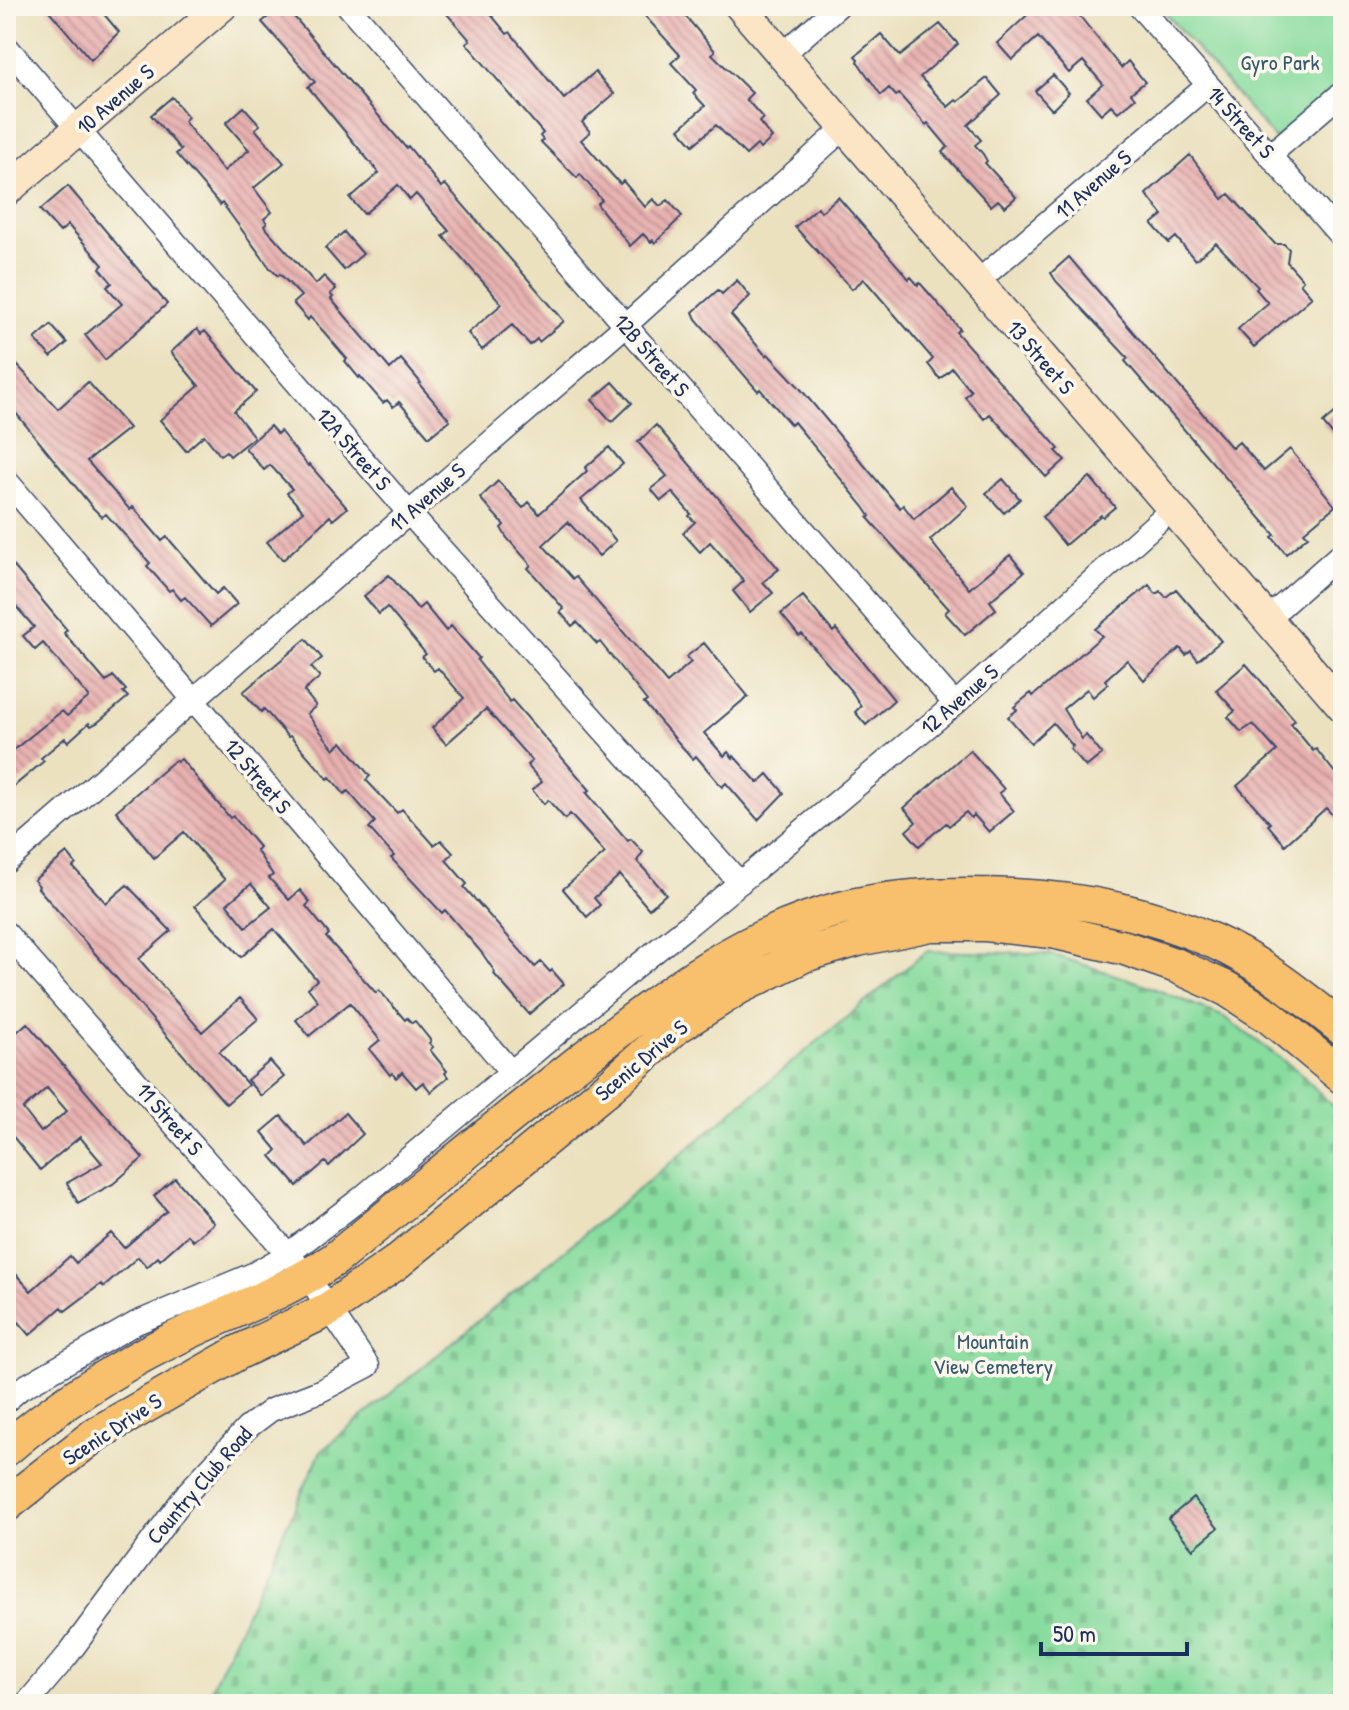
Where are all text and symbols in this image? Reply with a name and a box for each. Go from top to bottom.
park label: Gyro Park [1240,47,1320,77]
street label: 10 Avenue S [70,57,160,141]
street label: 14 Street S [1201,79,1281,165]
street label: 11 Avenue S [1048,143,1138,225]
street label: 12B Street S [608,307,696,403]
street label: 13 Street S [1000,313,1082,401]
street label: 12A Street S [310,401,398,497]
street label: 11 Avenue S [382,456,472,538]
street label: 12 Avenue S [914,657,1004,741]
street label: 12 Street S [218,732,298,820]
street label: Scenic Drive S [588,1012,694,1108]
street label: 11 Street S [130,1076,210,1162]
park label: Mountain View Cemetery [933,1326,1053,1381]
street label: Scenic Drive S [57,1386,167,1472]
street label: Country Club Road [139,1419,259,1550]
scale bar [1041,1606,1187,1656]
text: 50 m [1053,1617,1096,1649]

